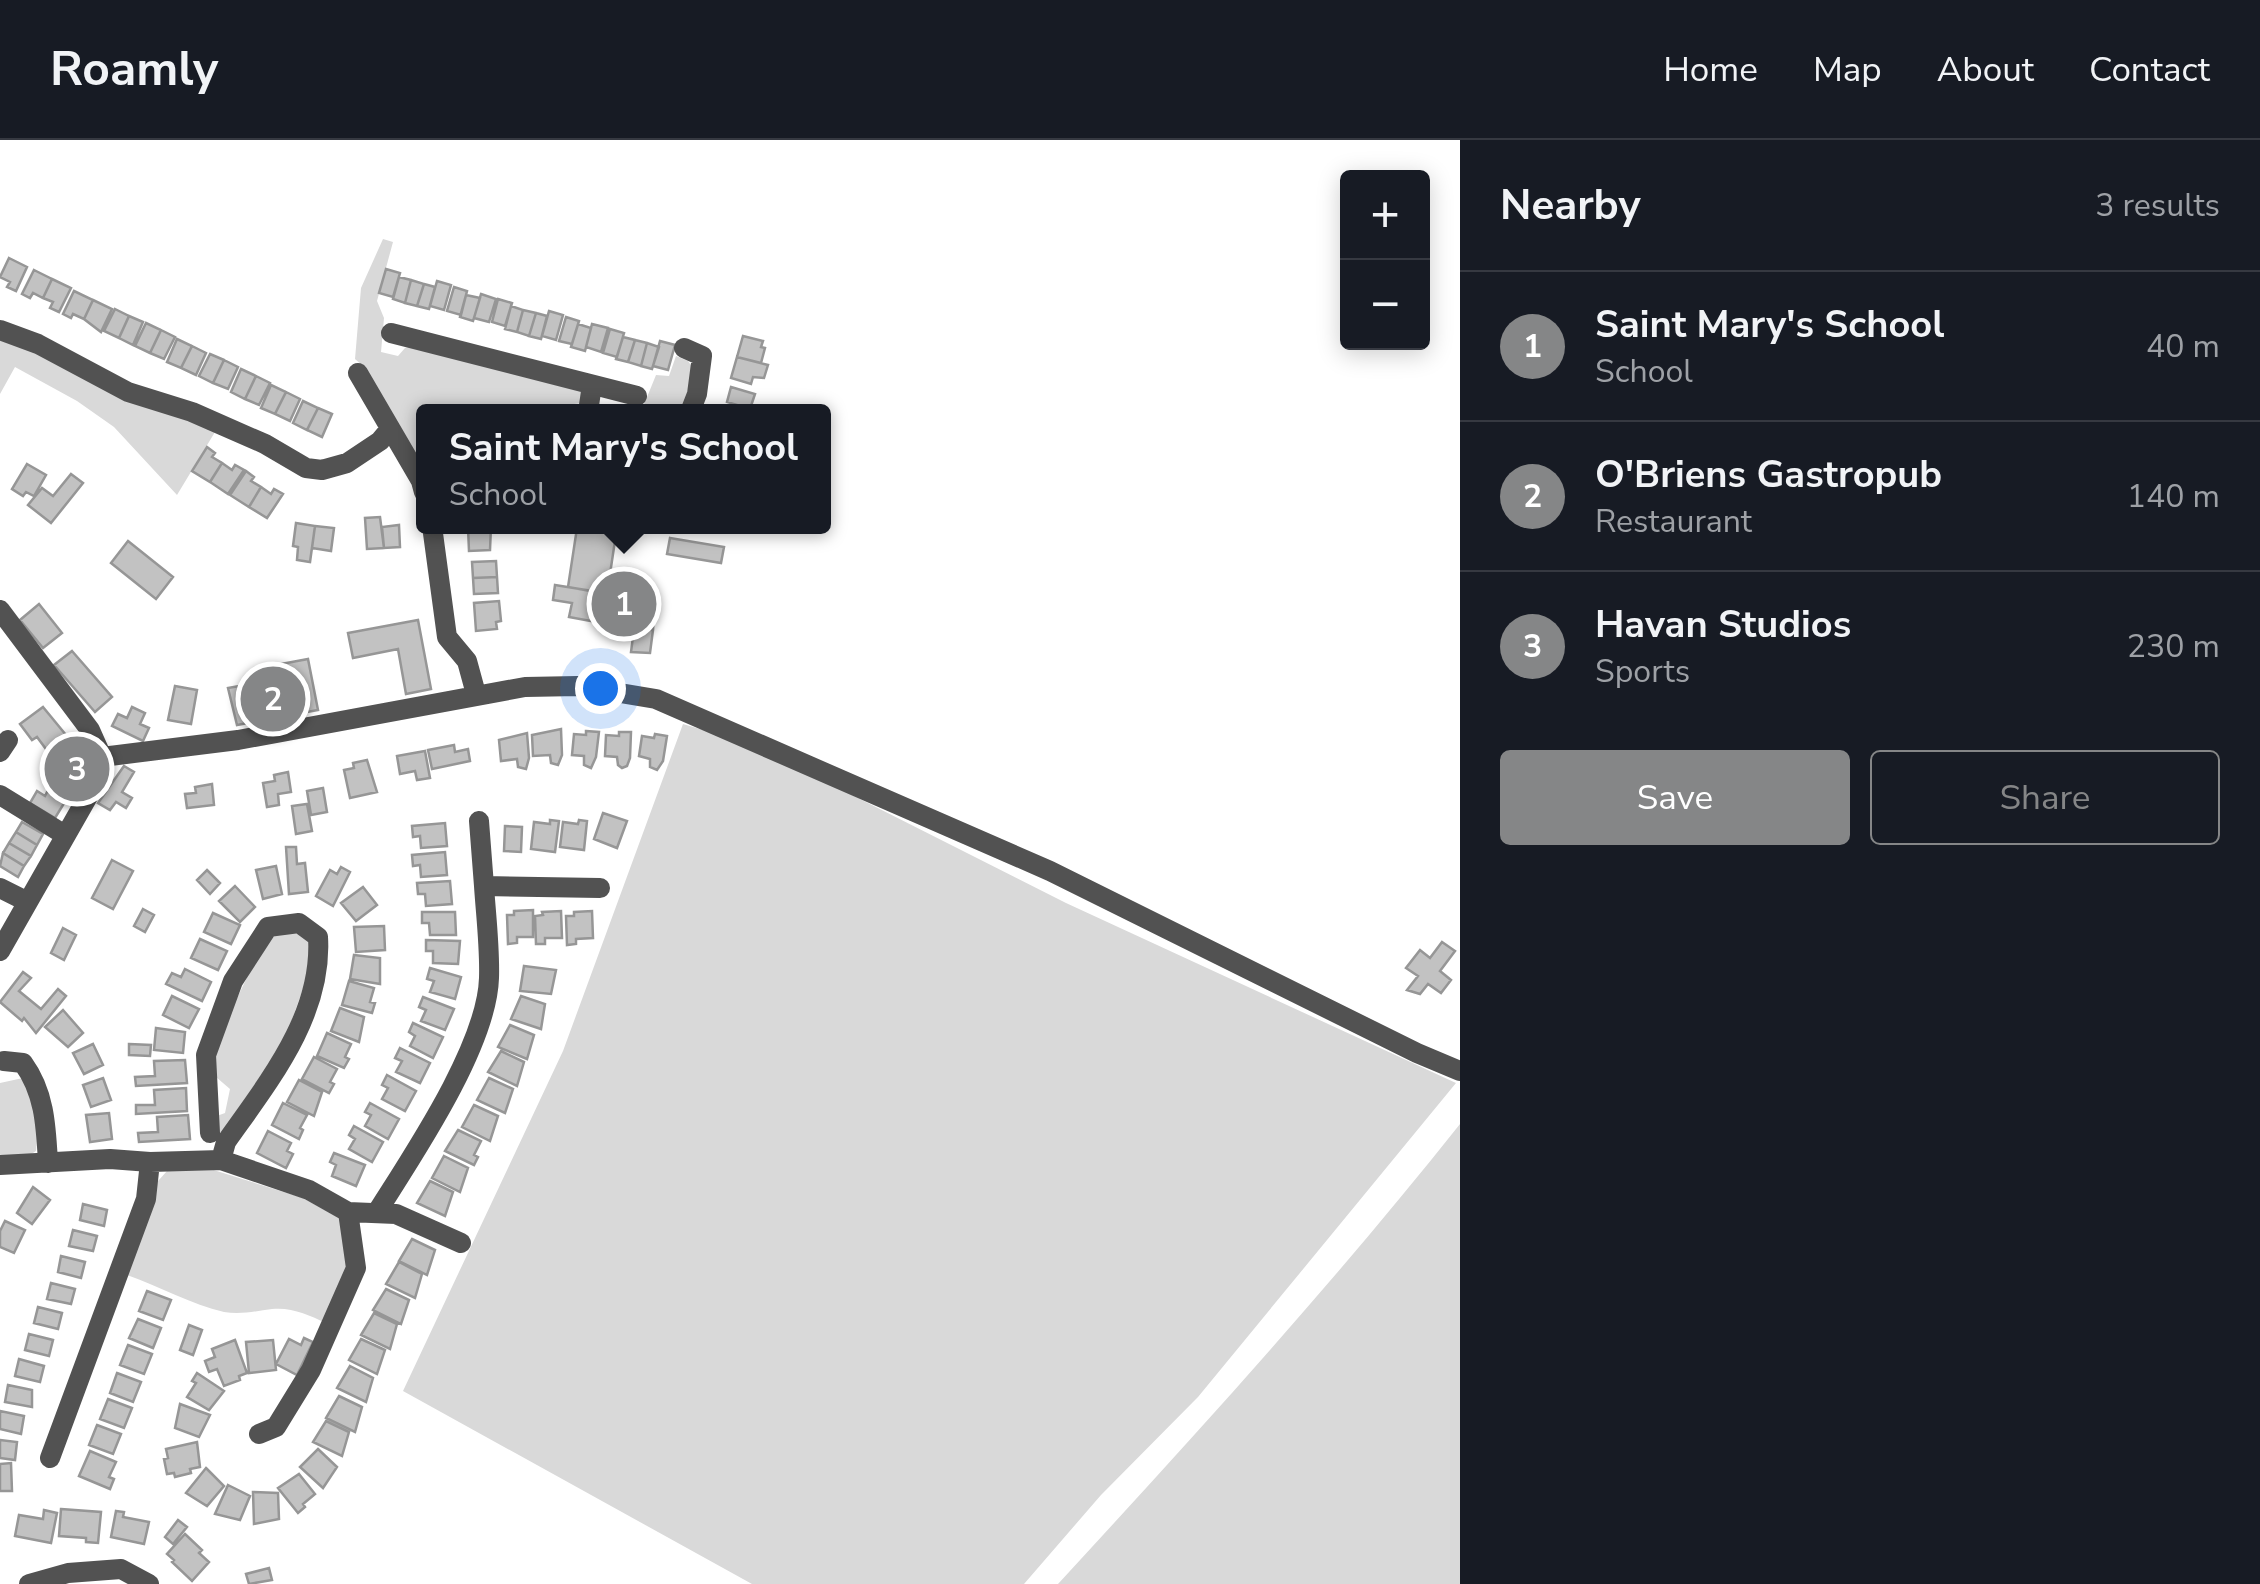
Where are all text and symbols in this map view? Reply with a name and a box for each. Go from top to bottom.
text: Roamly [50,36,218,102]
text: Home [1663,46,1758,93]
text: Map [1813,46,1882,93]
text: About [1937,46,2034,93]
text: Contact [2089,46,2210,93]
map controls [1340,170,1430,350]
button: + [1340,170,1430,260]
text: Nearby [1500,177,1641,234]
text: 3 results [2095,184,2220,227]
button: − [1340,260,1430,350]
text: Saint Mary's School [1595,299,1944,350]
text: 1 [1523,325,1542,368]
text: 40 m [2146,325,2220,368]
text: School [1595,350,1693,393]
popup [416,404,831,534]
text: Saint Mary's School [449,422,798,473]
text: O'Briens Gastropub [1595,449,1942,500]
text: School [449,473,547,516]
text: 2 [1523,475,1542,518]
text: 140 m [2127,475,2220,518]
text: Restaurant [1595,500,1752,543]
pin: 1 [592,566,656,642]
text: Havan Studios [1595,599,1851,650]
text: 3 [1523,625,1542,668]
text: 230 m [2127,625,2220,668]
text: Sports [1595,650,1690,693]
pin: 2 [240,662,306,736]
your location [575,663,626,714]
pin: 3 [44,732,110,806]
button: Save [1500,750,1850,845]
button: Share [1870,750,2220,845]

